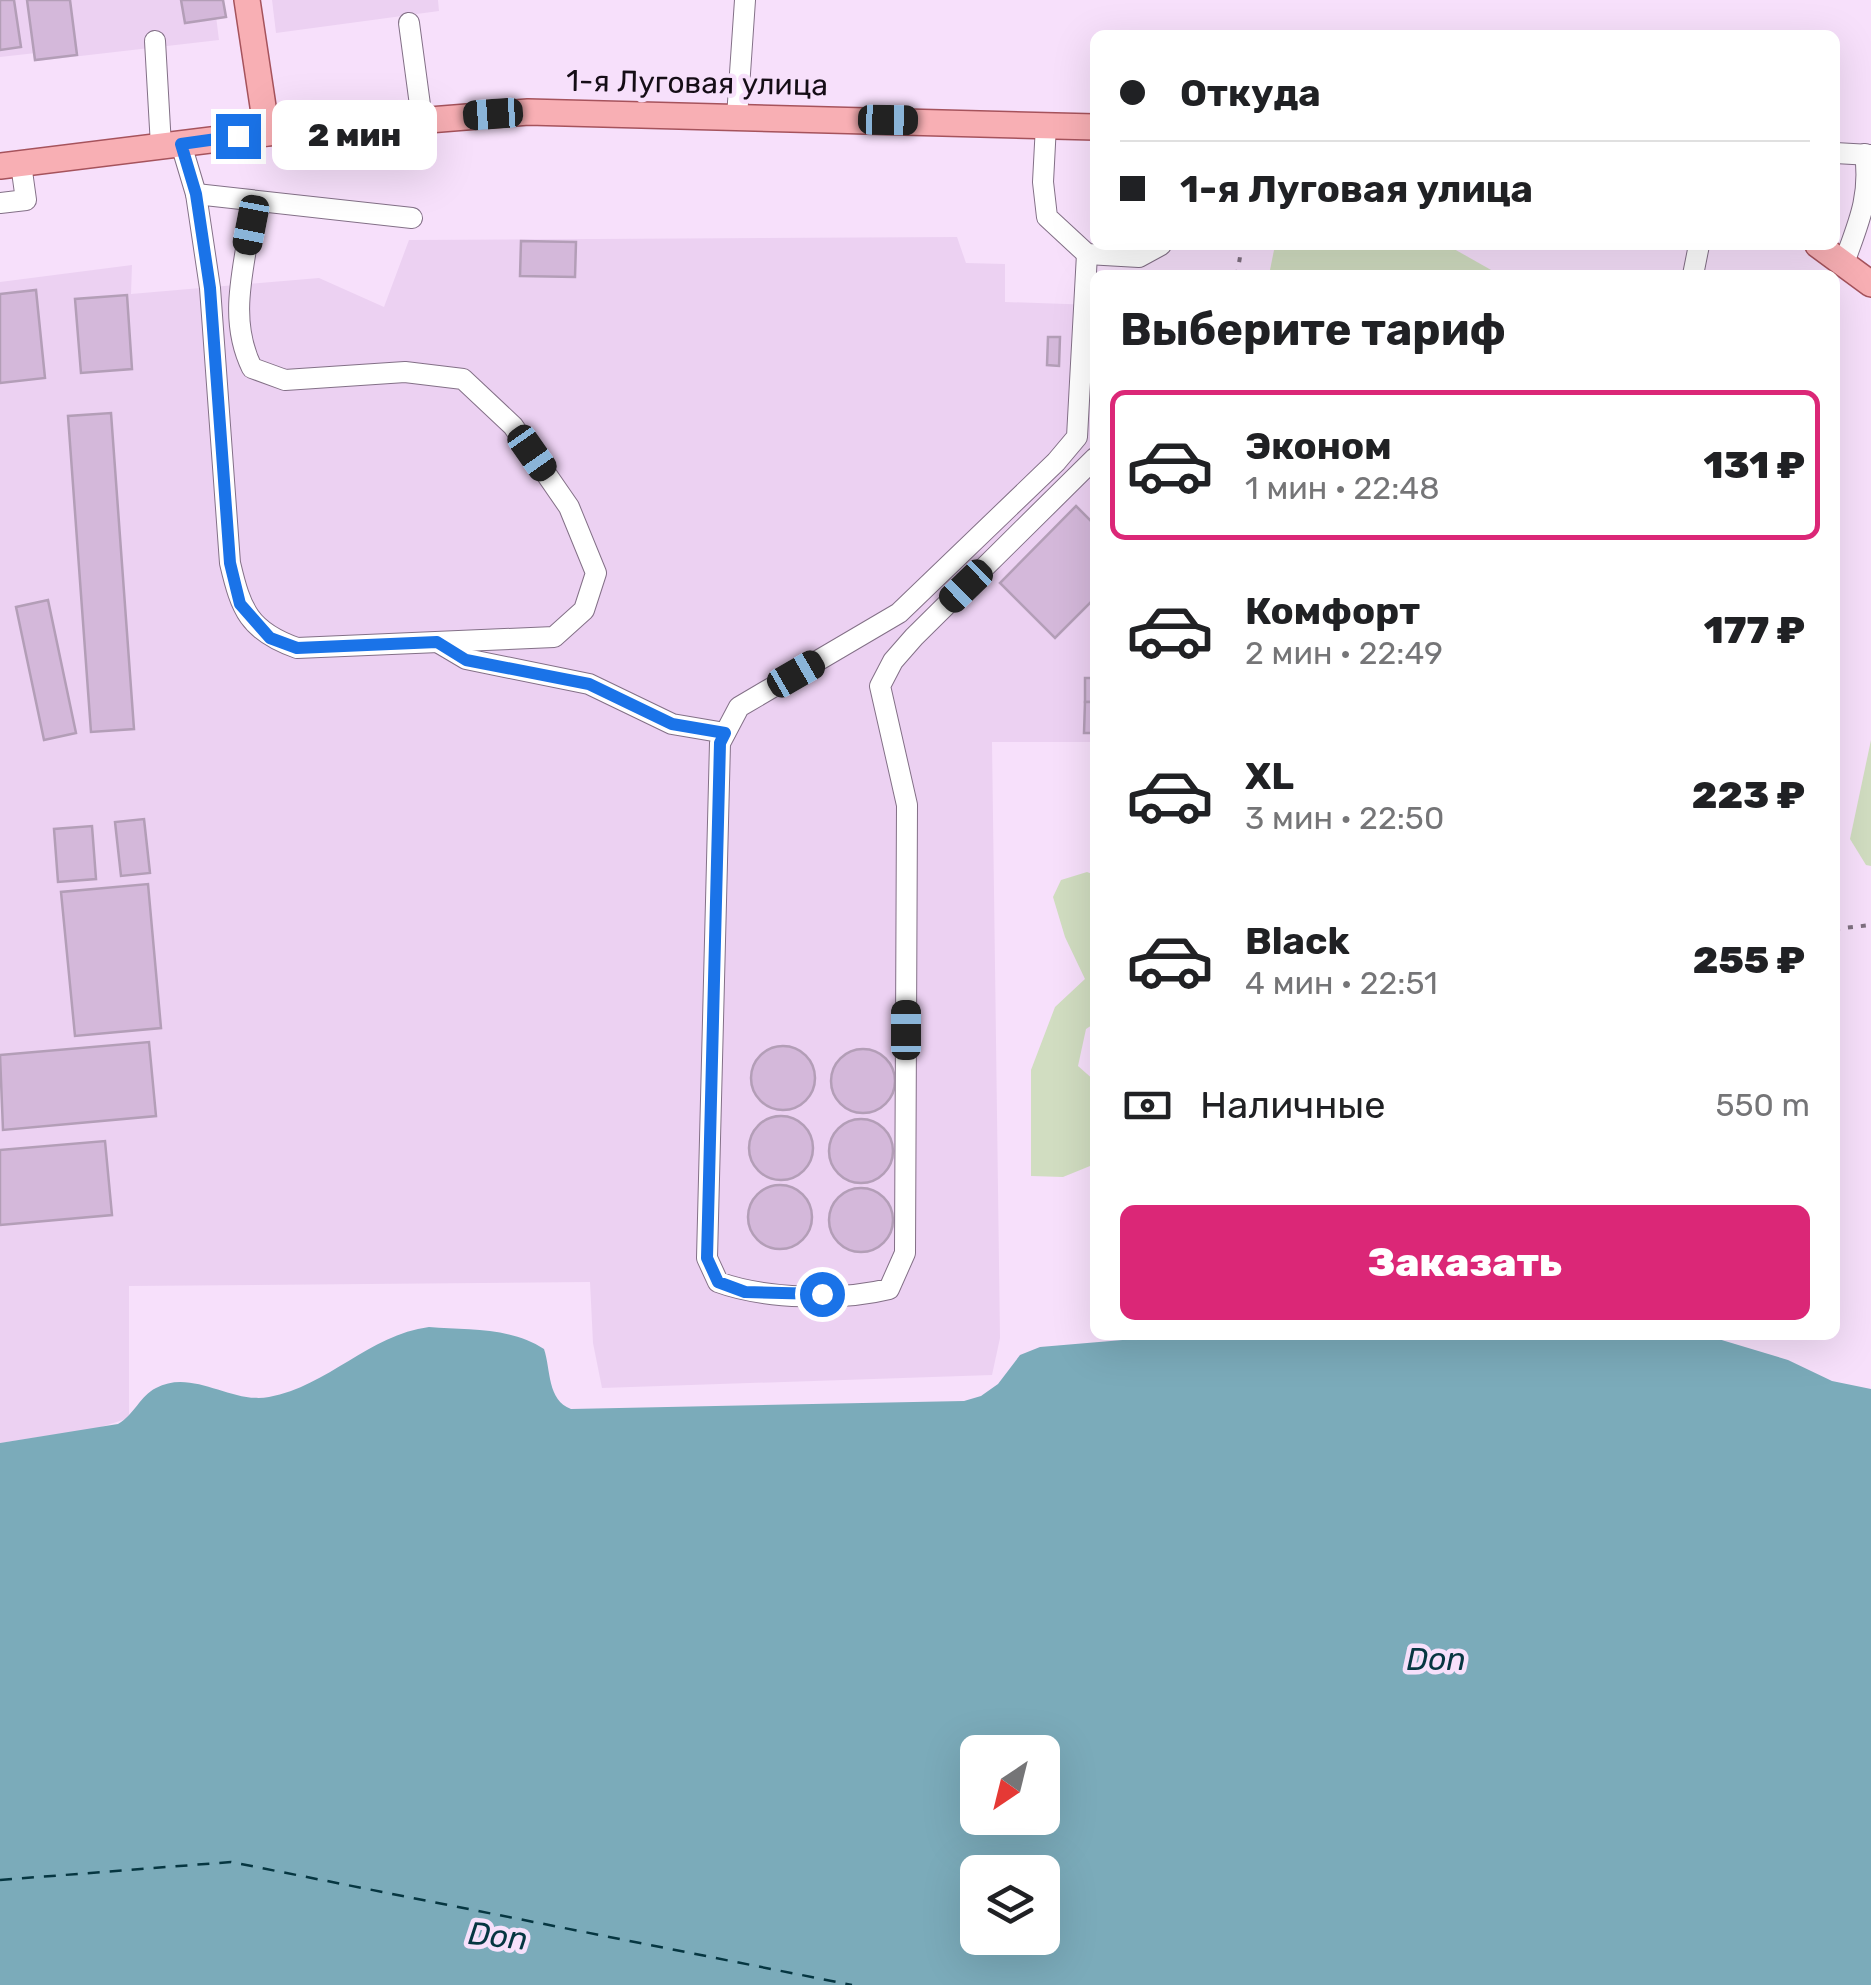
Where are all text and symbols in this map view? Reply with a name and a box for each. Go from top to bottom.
street label: 1-я Луговая улица [566,63,828,103]
text: Откуда [1180,70,1321,116]
car [462,97,524,131]
callout: 2 мин [273,101,438,171]
car [858,104,918,136]
route end [216,114,261,159]
text: 2 мин [308,116,401,154]
text: 1-я Луговая улица [1180,166,1533,212]
car [231,193,271,257]
text: Выберите тариф [1120,303,1506,356]
car [503,420,561,486]
icon: car [1125,420,1215,510]
text: Эконом [1245,423,1392,469]
text: 131 ₽ [1704,442,1805,488]
text: 1 мин · 22:48 [1245,469,1440,507]
car [934,554,998,618]
icon: car [1125,585,1215,675]
text: Комфорт [1245,588,1420,634]
text: 177 ₽ [1704,607,1805,653]
text: 2 мин · 22:49 [1245,634,1443,672]
car [763,646,829,702]
icon: car [1125,750,1215,840]
text: XL [1245,753,1294,799]
text: 223 ₽ [1692,772,1805,818]
text: 3 мин · 22:50 [1245,799,1444,837]
icon: car [1125,915,1215,1005]
text: Black [1245,918,1350,964]
text: 255 ₽ [1693,937,1805,983]
text: 4 мин · 22:51 [1245,964,1438,1002]
car [891,1000,921,1060]
icon: cash [1120,1078,1175,1133]
text: Наличные [1200,1082,1386,1128]
text: 550 m [1715,1086,1810,1124]
button: Заказать [1120,1205,1810,1320]
route start [800,1272,845,1317]
water label: Don [1406,1640,1466,1678]
north arrow [960,1735,1060,1835]
map controls [960,1735,1060,1955]
button: layers [960,1855,1060,1955]
water label: Don [466,1914,530,1958]

